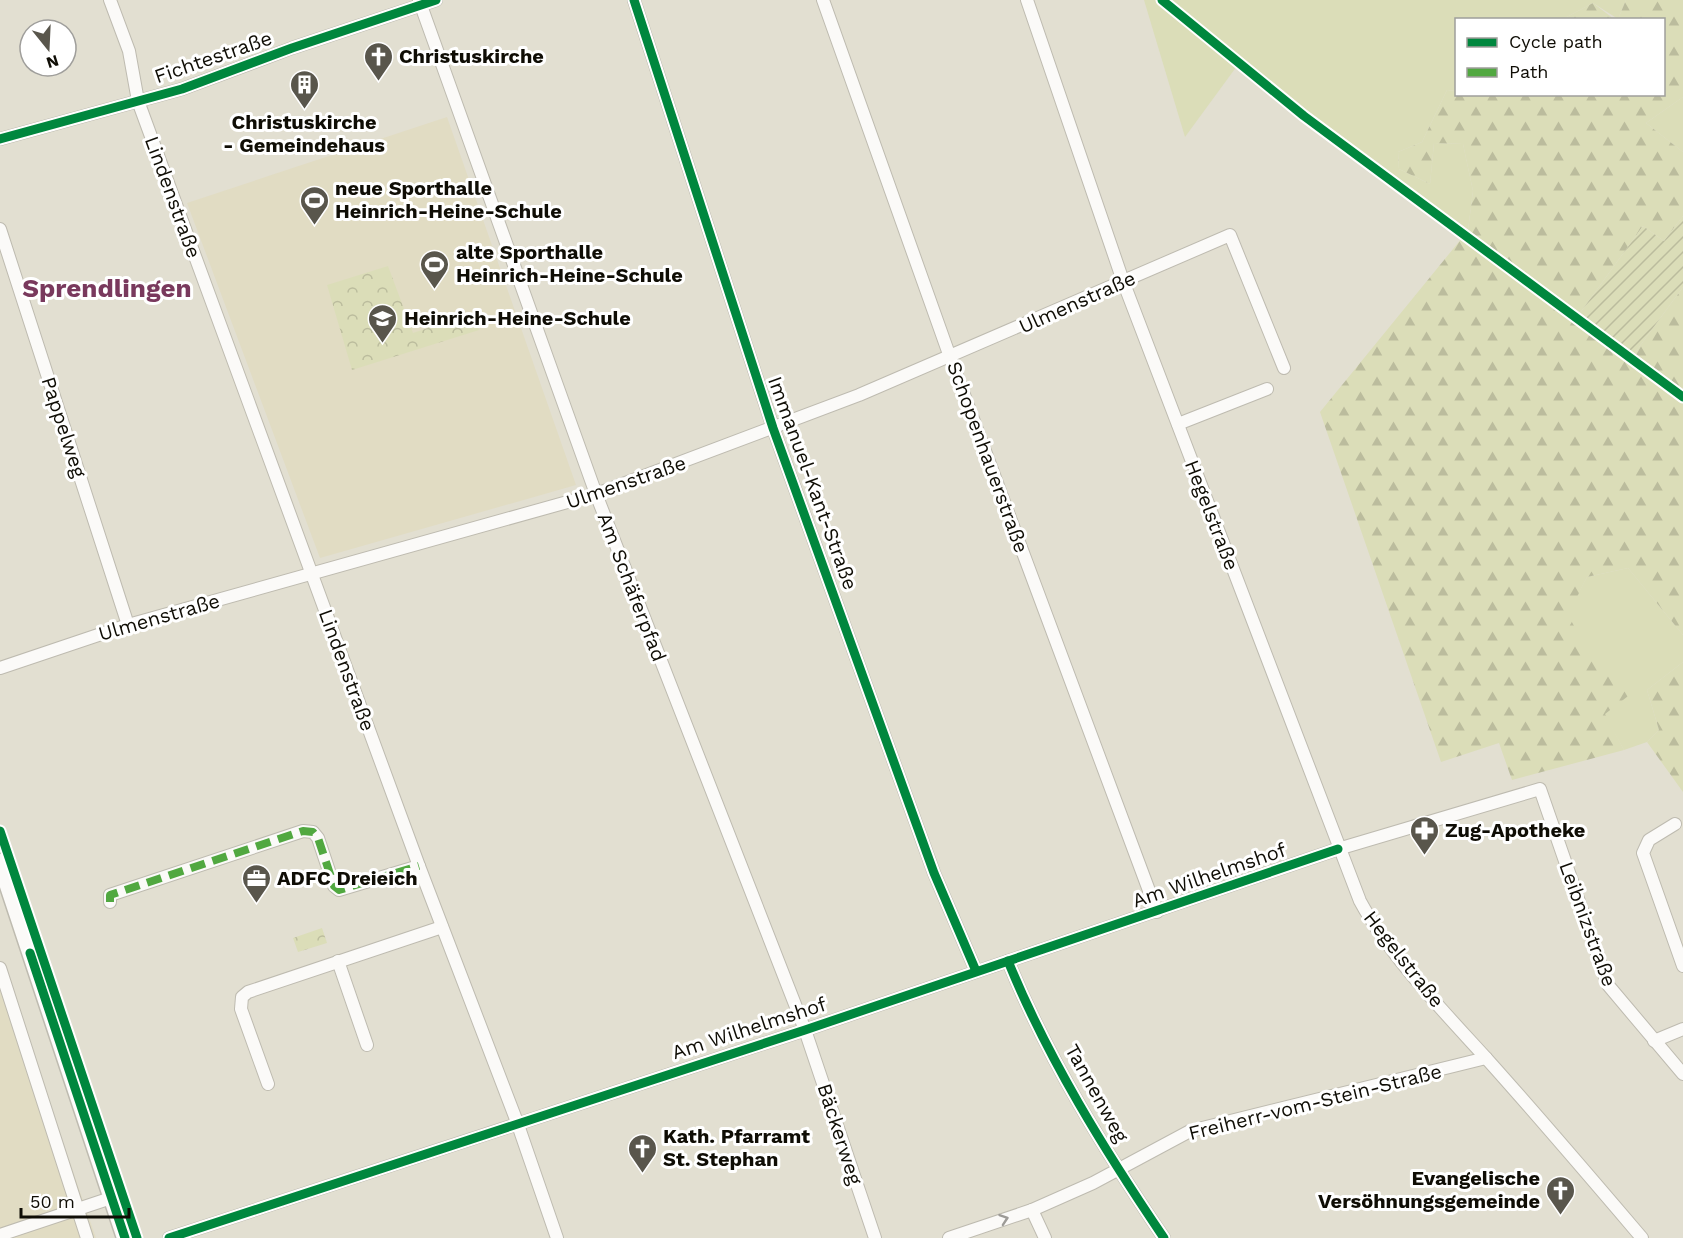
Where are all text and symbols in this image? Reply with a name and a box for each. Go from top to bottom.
north arrow [18,18,78,78]
legend [1455,18,1665,96]
street label: Fichtestraße [151,26,275,88]
text: Cycle path [1509,31,1603,52]
church icon: Christuskirche [362,40,394,82]
place label: Christuskirche [399,44,544,68]
text: N [44,51,61,73]
text: Path [1509,61,1549,82]
building icon: Christuskirche - Gemeindehaus [288,68,320,110]
place label: Christuskirche - Gemeindehaus [223,110,385,157]
street label: Lindenstraße [140,133,206,261]
place label: neue Sporthalle Heinrich-Heine-Schule [335,176,562,223]
sports icon: neue Sporthalle Heinrich-Heine-Schule [298,184,330,226]
place label: alte Sporthalle Heinrich-Heine-Schule [456,240,683,287]
sports icon: alte Sporthalle Heinrich-Heine-Schule [419,248,451,290]
street label: Ulmenstraße [1015,266,1139,338]
district label: Sprendlingen [22,273,192,303]
school or university icon: Heinrich-Heine-Schule [367,302,399,344]
place label: Heinrich-Heine-Schule [404,306,631,330]
street label: Schopenhauerstraße [942,358,1034,556]
street label: Immanuel-Kant-Straße [763,373,863,593]
street label: Pappelweg [36,374,92,481]
street label: Ulmenstraße [563,450,689,514]
street label: Hegelstraße [1180,456,1244,574]
street label: Am Schäferpfad [593,509,671,665]
street label: Ulmenstraße [96,588,222,646]
street label: Lindenstraße [314,606,380,734]
pharmacy icon: Zug-Apotheke [1408,814,1440,856]
place label: Zug-Apotheke [1445,818,1585,842]
street label: Am Wilhelmshof [1129,837,1289,913]
street label: Leibnizstraße [1554,858,1622,990]
office icon: ADFC Dreieich [240,862,272,904]
place label: ADFC Dreieich [277,866,418,890]
street label: Hegelstraße [1359,906,1449,1012]
street label: Am Wilhelmshof [669,992,829,1064]
street label: Tannenweg [1060,1040,1134,1147]
street label: Freiherr-vom-Stein-Straße [1186,1059,1444,1145]
street label: Bäckerweg [812,1080,868,1188]
place label: Kath. Pfarramt St. Stephan [663,1124,810,1171]
church icon: Kath. Pfarramt St. Stephan [626,1132,658,1174]
place label: Evangelische Versöhnungsgemeinde [1318,1166,1540,1213]
church icon: Evangelische Versöhnungsgemeinde [1545,1174,1577,1216]
scale bar [21,1181,129,1219]
text: 50 m [30,1191,75,1212]
one-way arrow [998,1214,1009,1227]

